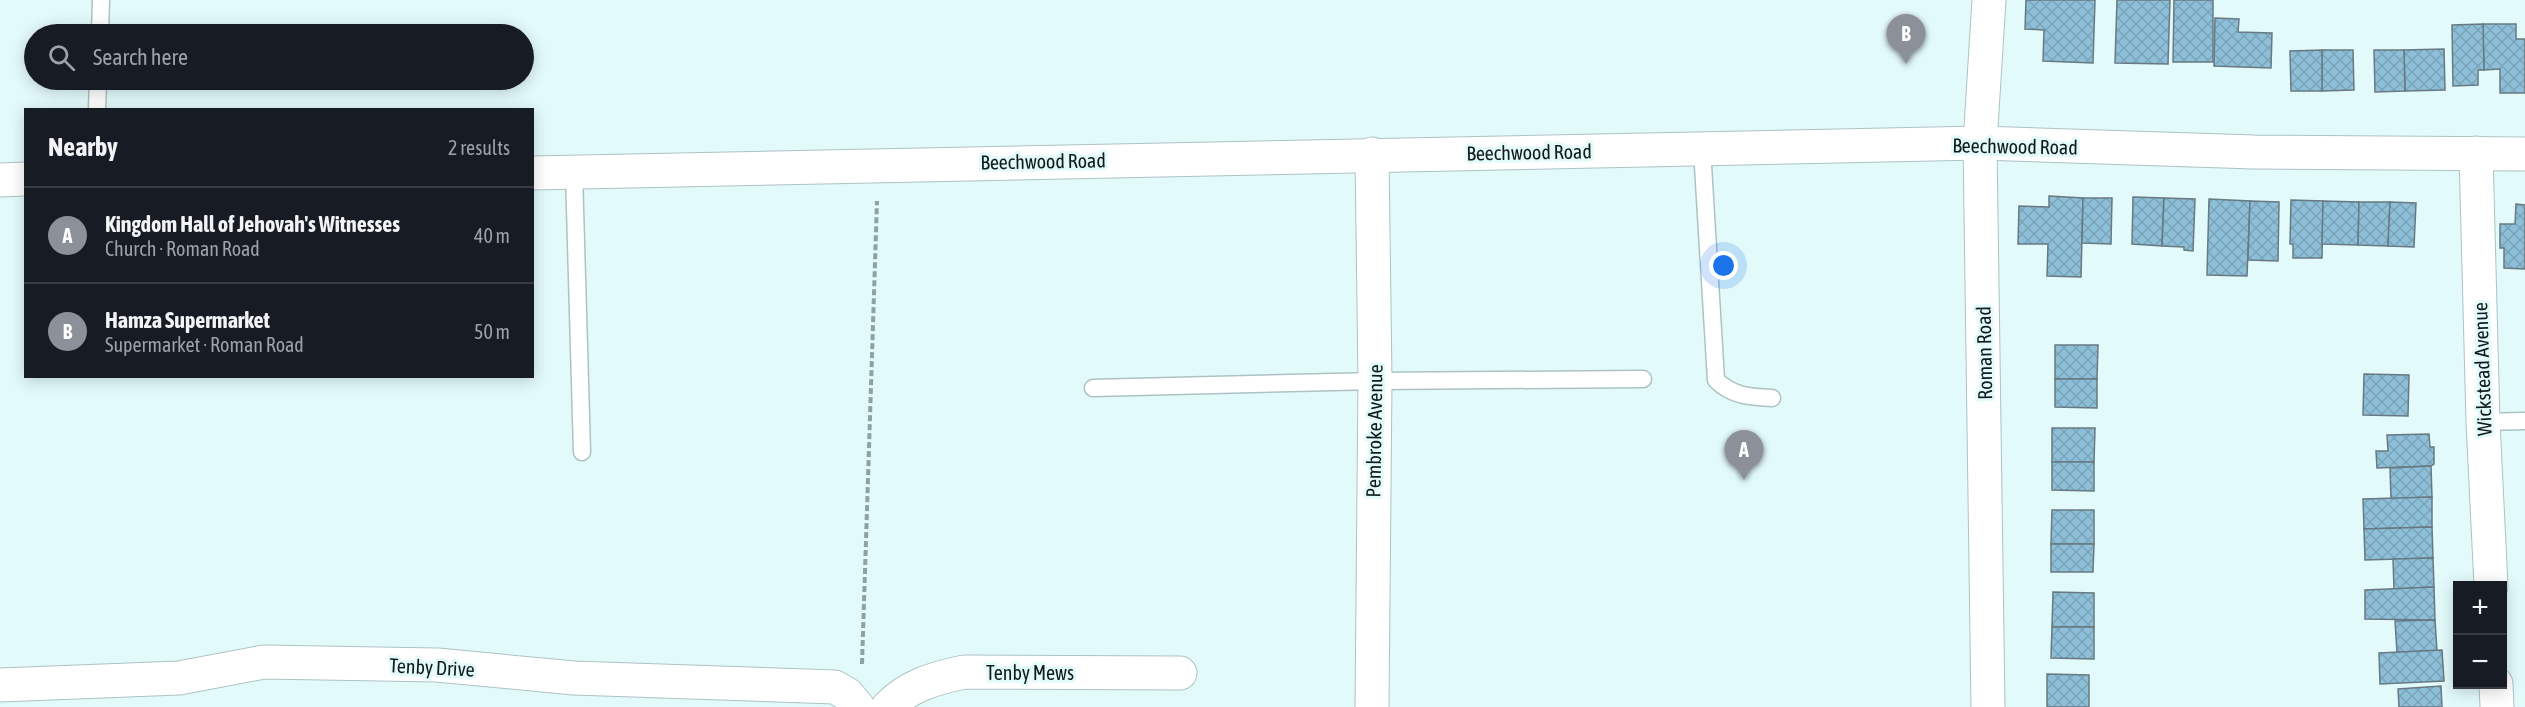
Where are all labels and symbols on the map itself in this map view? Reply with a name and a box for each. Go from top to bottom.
pin: B [1886,14,1926,64]
street label: Beechwood Road [1952,133,2078,159]
street label: Beechwood Road [1466,139,1592,165]
street label: Beechwood Road [980,148,1106,174]
your location [1709,251,1738,280]
street label: Wickstead Avenue [2468,302,2496,436]
street label: Roman Road [1972,306,1996,400]
street label: Pembroke Avenue [1361,364,1387,498]
pin: A [1724,430,1764,480]
street label: Tenby Drive [389,653,475,681]
street label: Tenby Mews [986,661,1074,684]

